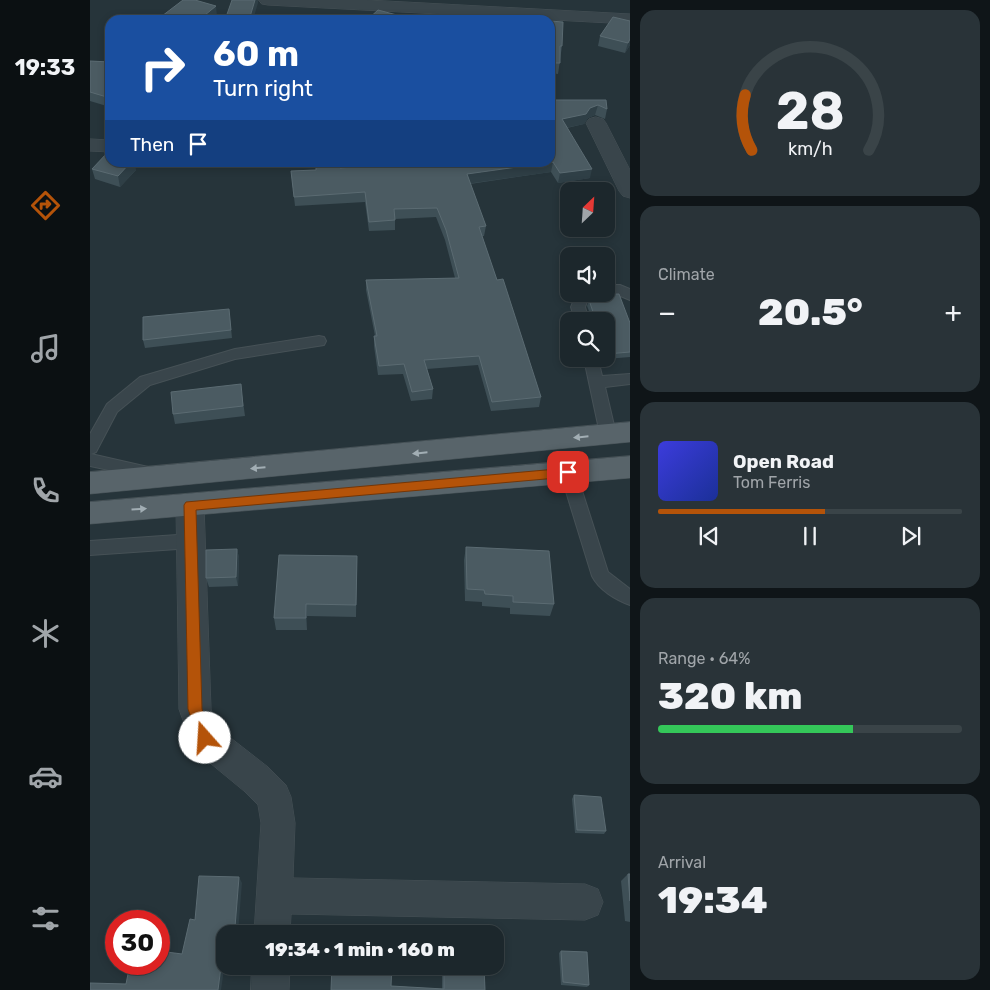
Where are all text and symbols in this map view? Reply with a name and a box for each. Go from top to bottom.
text: 60 m [213,33,299,75]
icon: right [130,35,195,100]
text: 19:33 [15,54,75,81]
text: Turn right [213,75,313,102]
text: 28 [775,80,845,142]
icon: arrive [184,130,212,158]
text: Then [130,133,174,156]
text: km/h [788,138,832,159]
north arrow [560,182,615,238]
map controls [560,182,615,367]
icon: directions [28,188,63,223]
button: sound [560,247,615,302]
text: Climate [658,265,715,284]
text: 20.5° [758,289,863,335]
text: − [658,296,676,329]
text: + [945,296,962,329]
button: search [560,312,615,367]
icon: music [28,331,63,366]
one-way arrow [573,433,589,441]
one-way arrow [411,449,427,457]
text: Open Road [733,450,834,473]
pin [547,451,589,493]
icon: arrive [554,458,582,486]
one-way arrow [250,464,266,472]
icon: phone [28,473,63,508]
text: Tom Ferris [733,473,810,492]
one-way arrow [131,505,147,513]
icon: previous [695,522,723,550]
icon: pause [796,522,824,550]
icon: next [897,522,925,550]
icon: climate [28,616,63,651]
text: Range · 64% [658,649,750,668]
text: 320 km [658,673,802,719]
position arrow [178,711,230,763]
icon: car [28,759,63,794]
text: Arrival [658,853,706,872]
text: 19:34 [658,877,768,923]
icon: filters [28,901,63,936]
speed limit sign: 30 [105,910,170,975]
text: 19:34 · 1 min · 160 m [265,938,455,961]

